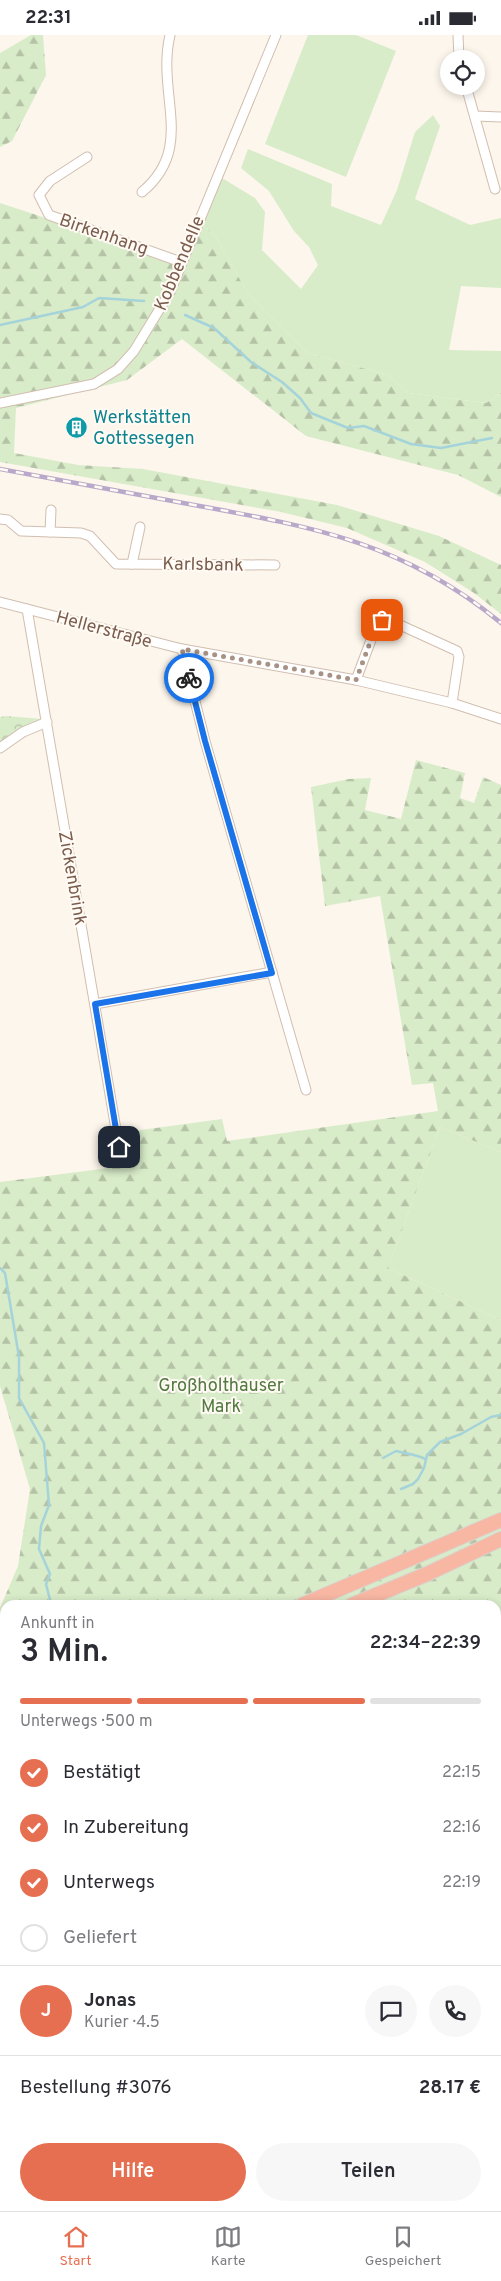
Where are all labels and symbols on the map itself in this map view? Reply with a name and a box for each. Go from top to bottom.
street label: Birkenhang [56,209,151,261]
street label: Kobbendelle [150,213,211,315]
place label: Werkstätten Gottessegen [93,407,195,451]
building icon: Werkstätten Gottessegen [65,415,89,439]
street label: Karlsbank [162,553,244,578]
pin [361,599,403,641]
street label: Hellerstraße [53,607,154,654]
courier [164,653,214,703]
street label: Zickenbrink [52,829,91,927]
pin [98,1126,140,1168]
park label: Großholthauser Mark [158,1375,284,1419]

